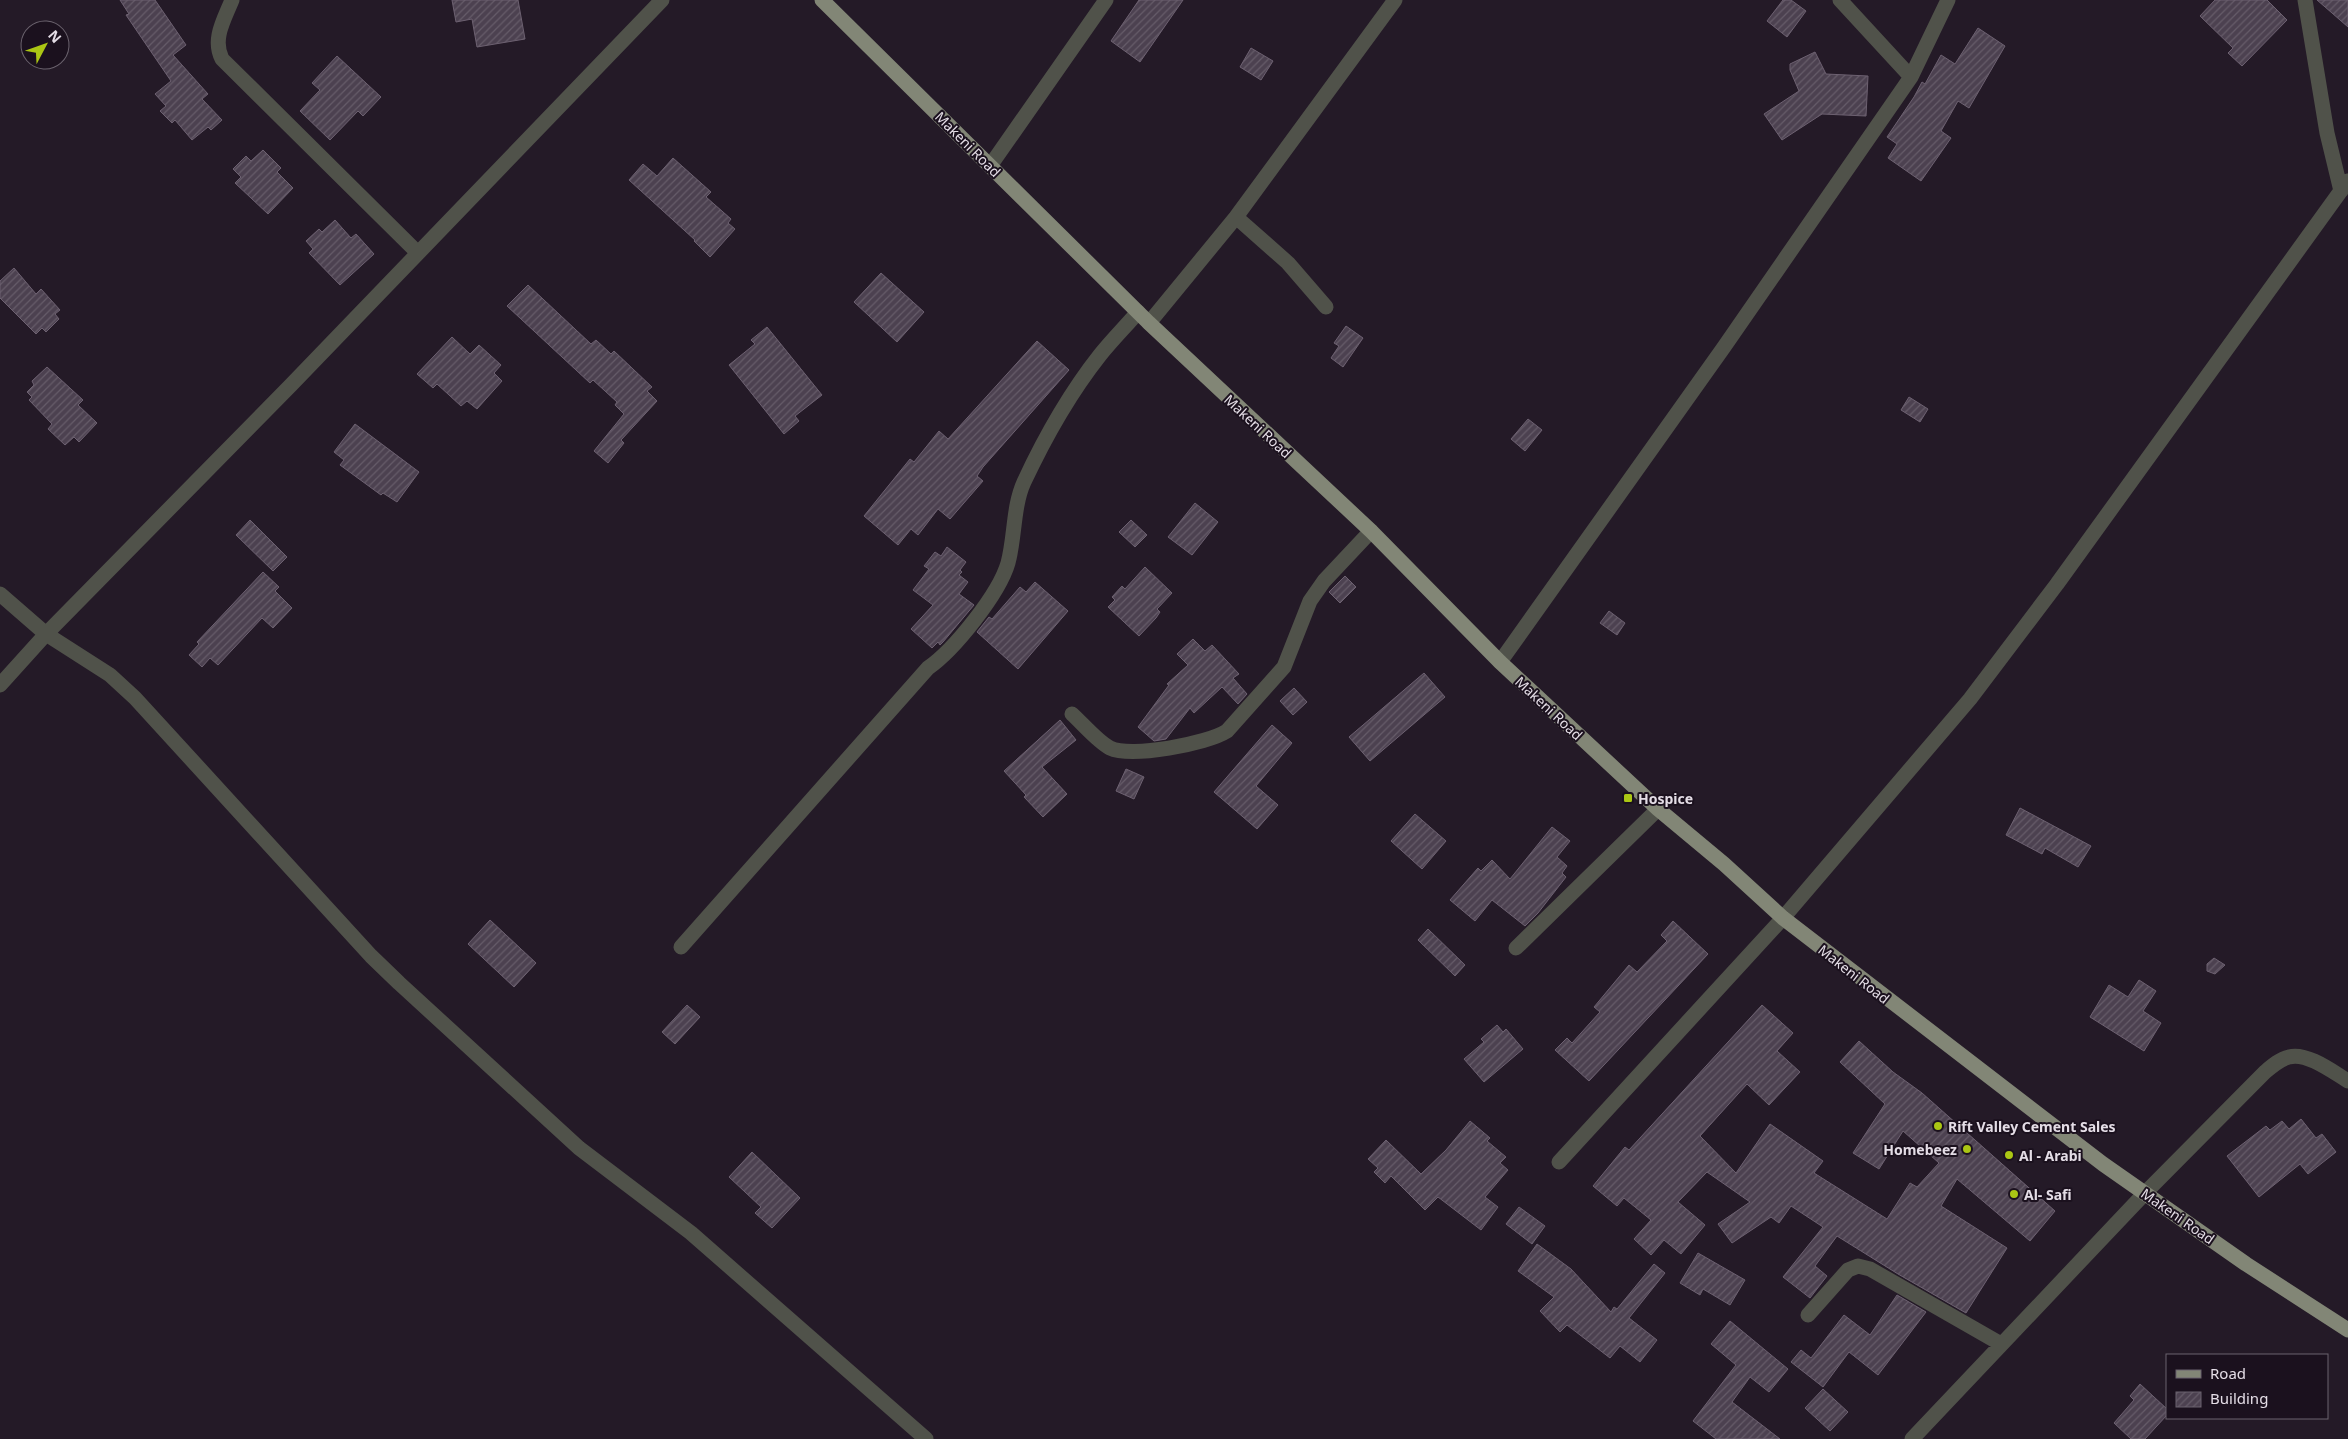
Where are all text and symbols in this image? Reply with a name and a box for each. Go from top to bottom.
north arrow [20,20,70,70]
text: N [44,26,66,47]
street label: Makeni Road [931,107,1005,181]
street label: Makeni Road [1220,390,1296,462]
street label: Makeni Road [1511,672,1587,744]
place label: Hospice [1638,789,1693,808]
marker: Hospice [1622,792,1634,804]
street label: Makeni Road [1814,940,1894,1008]
place label: Rift Valley Cement Sales [1948,1117,2116,1136]
marker: Rift Valley Cement Sales [1932,1120,1944,1132]
place label: Homebeez [1883,1140,1957,1159]
marker: Homebeez [1961,1143,1973,1155]
place label: Al - Arabi [2019,1146,2082,1165]
marker: Al - Arabi [2003,1149,2015,1161]
street label: Makeni Road [2138,1184,2218,1248]
place label: Al- Safi [2024,1185,2072,1204]
marker: Al- Safi [2008,1188,2020,1200]
legend [2166,1354,2328,1419]
text: Road [2210,1363,2246,1383]
text: Building [2210,1388,2268,1408]

